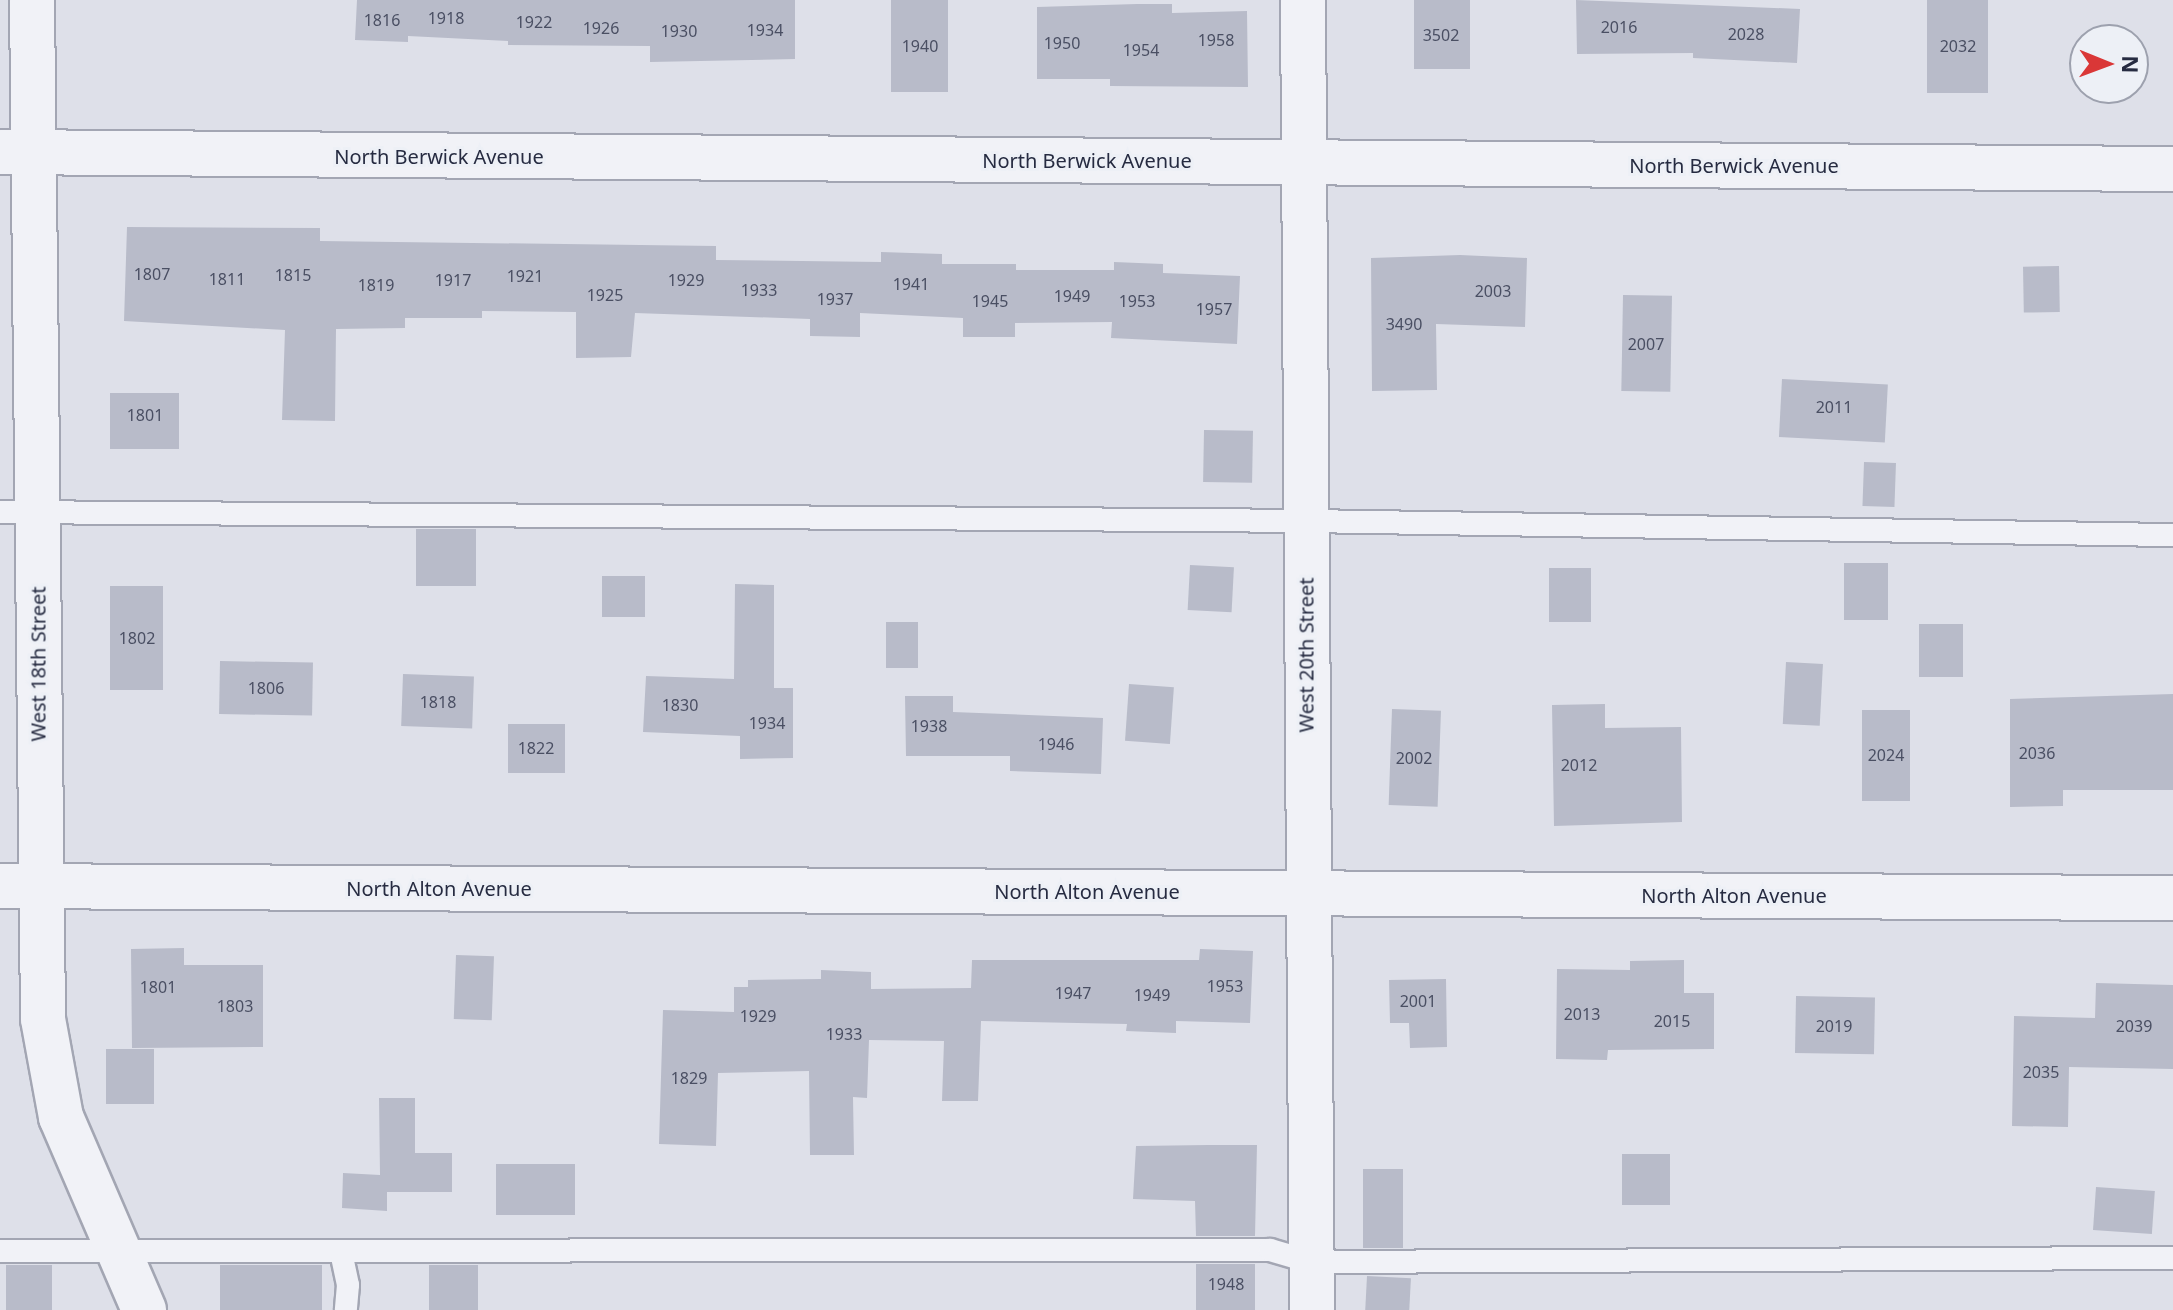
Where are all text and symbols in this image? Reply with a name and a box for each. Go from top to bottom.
house number: 1918 [428,8,464,28]
house number: 1816 [364,10,400,30]
house number: 1922 [516,12,552,32]
house number: 2016 [1601,17,1637,37]
house number: 1926 [583,18,619,38]
house number: 1934 [747,20,783,40]
house number: 1930 [661,21,697,41]
house number: 2028 [1728,24,1764,44]
north arrow [2069,24,2149,104]
house number: 3502 [1423,25,1459,45]
house number: 1958 [1198,30,1234,50]
house number: 1950 [1044,33,1080,53]
house number: 1940 [902,36,938,56]
house number: 2032 [1940,36,1976,56]
house number: 1954 [1123,40,1159,60]
text: N [2116,55,2146,74]
street label: North Berwick Avenue [334,144,544,168]
street label: North Berwick Avenue [982,148,1192,172]
street label: North Berwick Avenue [1629,153,1839,177]
house number: 1807 [134,264,170,284]
house number: 1815 [275,265,311,285]
house number: 1921 [507,266,543,286]
house number: 1811 [209,269,245,289]
house number: 1917 [435,270,471,290]
house number: 1929 [668,270,704,290]
house number: 1941 [893,274,929,294]
house number: 1819 [358,275,394,295]
house number: 1933 [741,280,777,300]
house number: 2003 [1475,281,1511,301]
house number: 1925 [587,285,623,305]
house number: 1949 [1054,286,1090,306]
house number: 1937 [817,289,853,309]
house number: 1945 [972,291,1008,311]
house number: 1953 [1119,291,1155,311]
house number: 1957 [1196,299,1232,319]
house number: 3490 [1386,314,1422,334]
house number: 2007 [1628,334,1664,354]
house number: 2011 [1816,397,1852,417]
house number: 1801 [127,405,163,425]
street label: West 20th Street [1294,578,1318,732]
street label: West 18th Street [26,587,50,741]
house number: 1802 [119,628,155,648]
house number: 1806 [248,678,284,698]
house number: 1818 [420,692,456,712]
house number: 1830 [662,695,698,715]
house number: 1934 [749,713,785,733]
house number: 1938 [911,716,947,736]
house number: 1946 [1038,734,1074,754]
house number: 1822 [518,738,554,758]
house number: 2036 [2019,743,2055,763]
house number: 2024 [1868,745,1904,765]
house number: 2002 [1396,748,1432,768]
house number: 2012 [1561,755,1597,775]
street label: North Alton Avenue [346,876,532,900]
street label: North Alton Avenue [994,879,1180,903]
street label: North Alton Avenue [1641,883,1827,907]
house number: 1953 [1207,976,1243,996]
house number: 1801 [140,977,176,997]
house number: 1947 [1055,983,1091,1003]
house number: 1949 [1134,985,1170,1005]
house number: 2001 [1400,991,1436,1011]
house number: 1803 [217,996,253,1016]
house number: 2013 [1564,1004,1600,1024]
house number: 1929 [740,1006,776,1026]
house number: 2015 [1654,1011,1690,1031]
house number: 2019 [1816,1016,1852,1036]
house number: 2039 [2116,1016,2152,1036]
house number: 1933 [826,1024,862,1044]
house number: 2035 [2023,1062,2059,1082]
house number: 1829 [671,1068,707,1088]
house number: 1948 [1208,1274,1244,1294]

